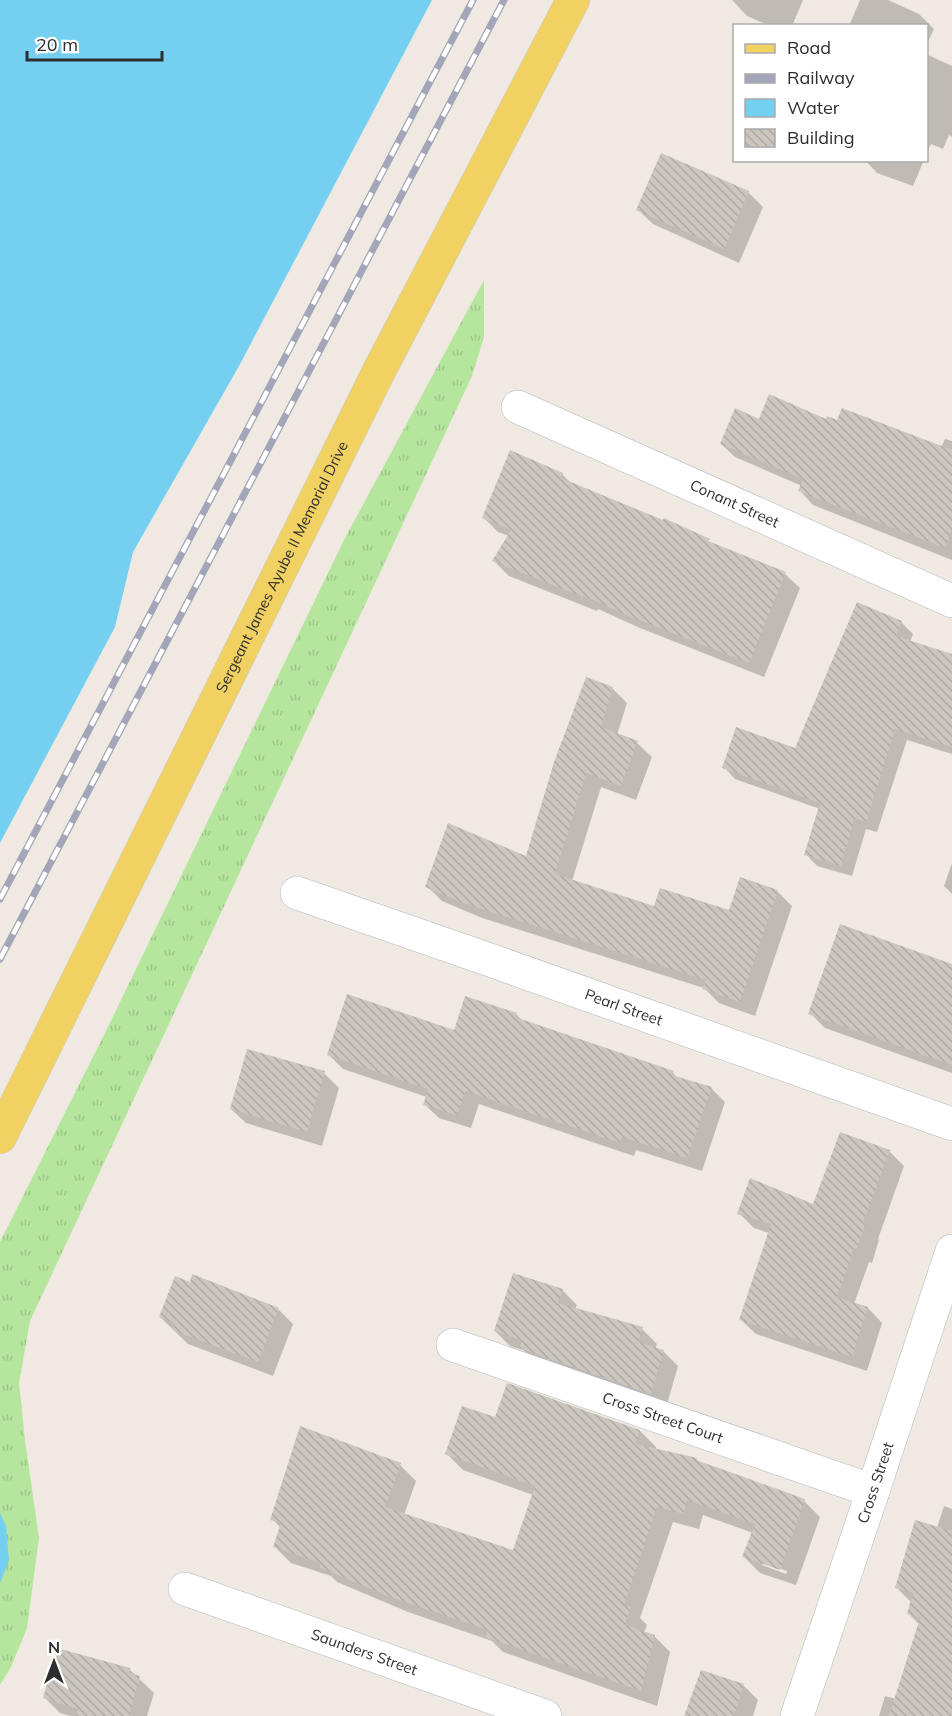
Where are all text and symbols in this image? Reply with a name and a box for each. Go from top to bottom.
scale bar [27,24,162,62]
legend [733,24,928,162]
text: 20 m [36,33,78,56]
text: Road [787,36,831,59]
text: Railway [787,66,855,89]
text: Water [787,96,840,119]
text: Building [787,126,855,149]
street label: Sergeant James Ayube II Memorial Drive [211,438,352,696]
street label: Conant Street [687,475,782,531]
street label: Pearl Street [582,984,665,1029]
street label: Cross Street Court [600,1388,726,1447]
street label: Cross Street [853,1440,897,1526]
street label: Saunders Street [309,1624,420,1679]
north arrow [24,1632,84,1692]
text: N [48,1637,60,1657]

